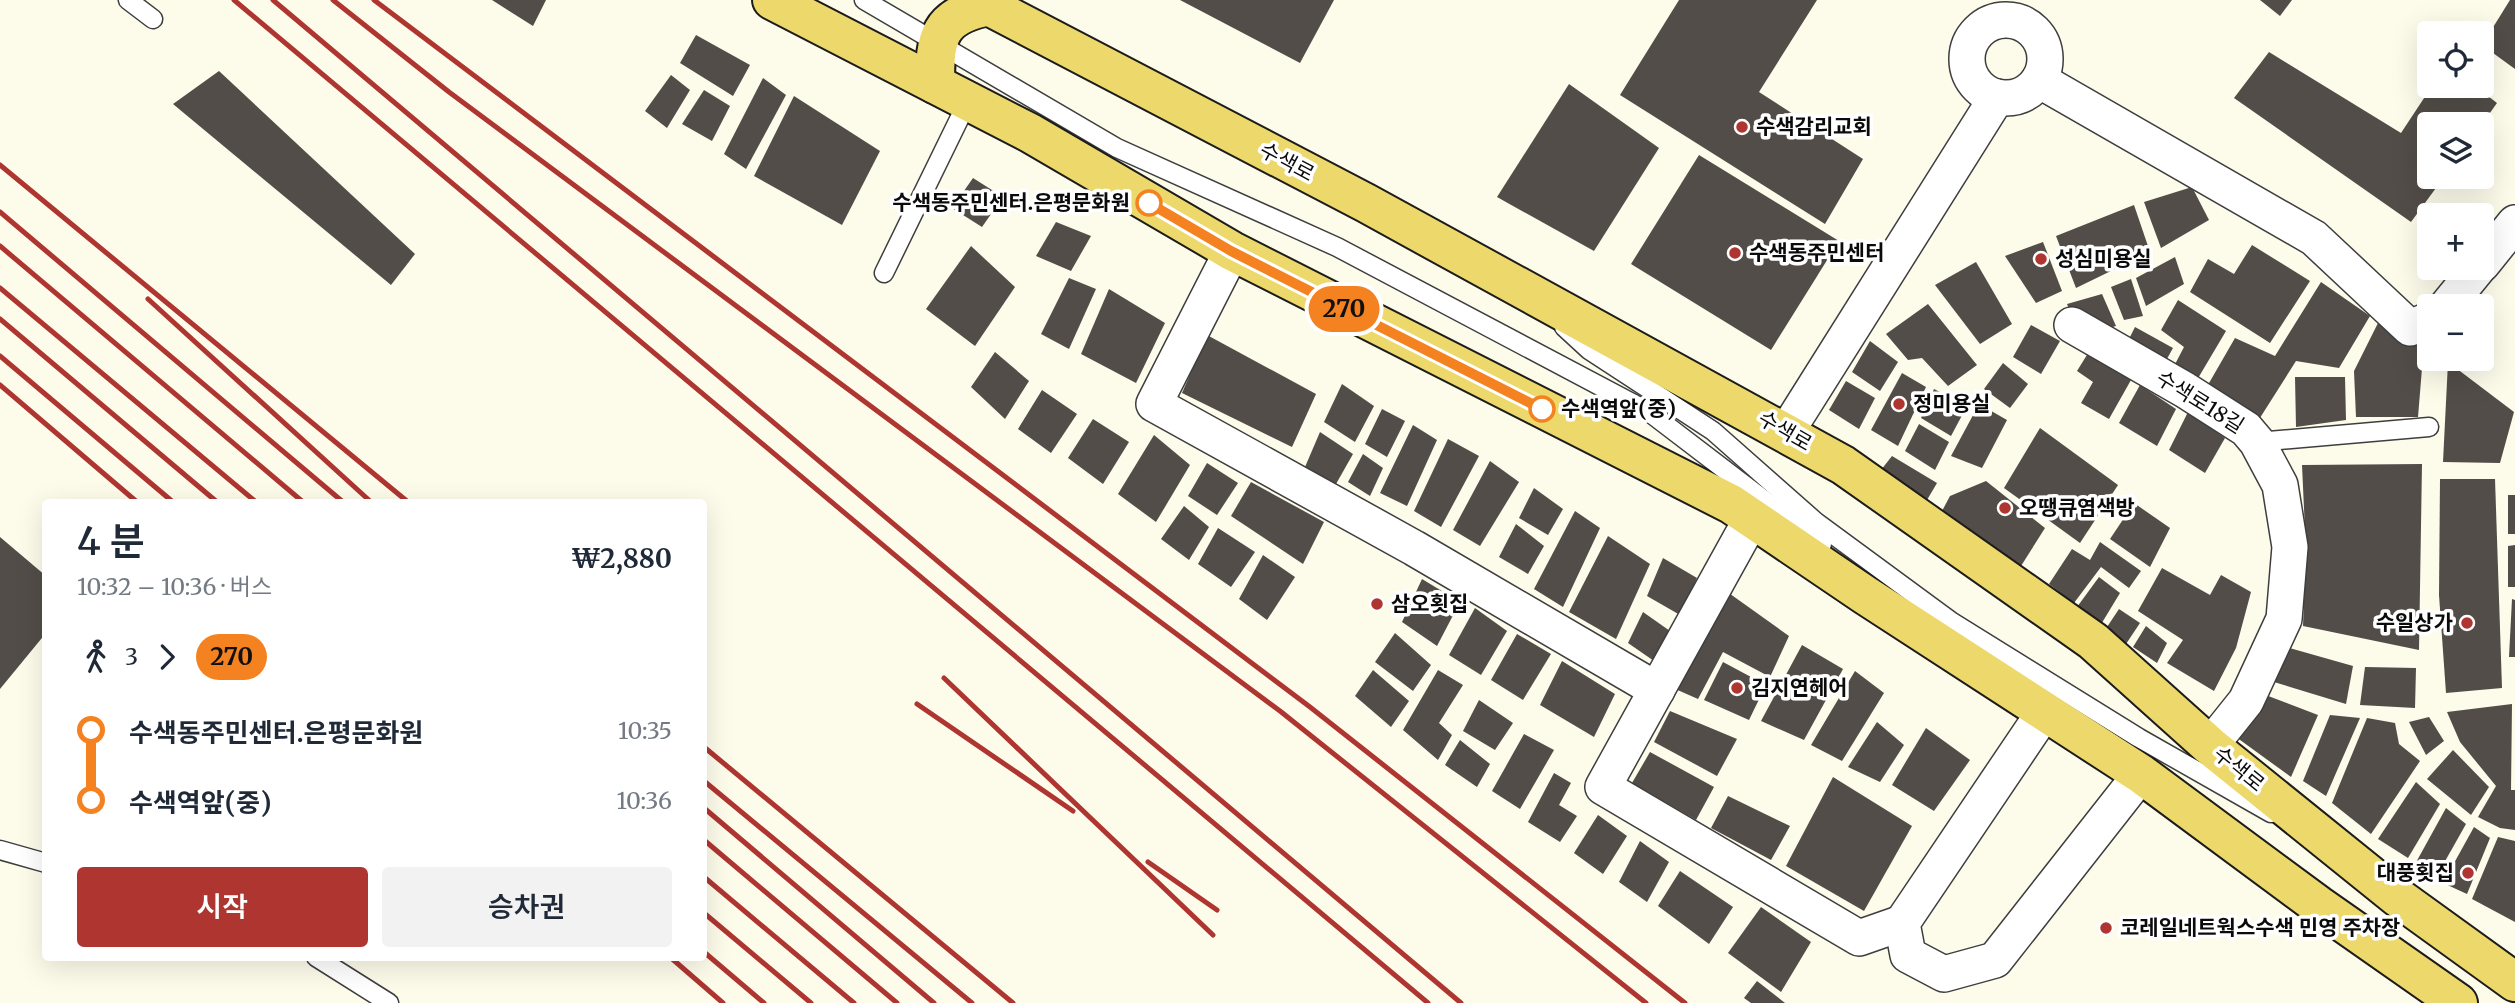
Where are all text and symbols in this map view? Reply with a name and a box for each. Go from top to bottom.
map controls [2417,21,2494,371]
button: locate [2417,21,2494,98]
button: layers [2417,112,2494,189]
place label: 수색감리교회 [1756,113,1872,140]
marker: 수색감리교회 [1734,119,1750,135]
street label: 수색로 [1255,136,1319,187]
place label: 수색동주민센터.은평문화원 [892,189,1130,216]
marker: 수색동주민센터.은평문화원 [1136,190,1162,216]
button: + [2417,203,2494,280]
place label: 수색동주민센터 [1749,239,1884,266]
marker: 수색동주민센터 [1727,245,1743,261]
place label: 성심미용실 [2055,245,2152,272]
marker: 성심미용실 [2033,251,2049,267]
line badge: 270 [1304,286,1384,332]
text: 270 [1323,293,1365,324]
button: − [2417,294,2494,371]
street label: 수색로18길 [2151,364,2249,439]
place label: 정미용실 [1913,390,1990,417]
place label: 수색역앞(중) [1561,395,1676,422]
marker: 수색역앞(중) [1529,396,1555,422]
marker: 정미용실 [1891,396,1907,412]
street label: 수색로 [1753,404,1817,457]
place label: 오땡큐염색방 [2019,494,2135,521]
marker: 오땡큐염색방 [1997,500,2013,516]
text: 4 분 [77,518,145,565]
text: ₩2,880 [572,542,672,575]
text: 10:32 – 10:36 · 버스 [77,572,272,601]
place label: 삼오횟집 [1391,590,1468,617]
marker: 삼오횟집 [1369,596,1385,612]
place label: 수일상가 [2376,609,2453,636]
marker: 수일상가 [2459,615,2475,631]
icon: walk [77,638,115,676]
icon: forward [148,638,186,676]
text: 270 [210,641,253,672]
text: 3 [125,642,138,671]
place label: 김지연헤어 [1751,674,1848,701]
marker: 김지연헤어 [1729,680,1745,696]
text: 수색동주민센터.은평문화원 [129,716,423,749]
text: 10:35 [618,716,672,745]
street label: 수색로 [2208,740,2270,797]
text: 수색역앞(중) [129,786,272,819]
text: 10:36 [617,786,672,815]
place label: 대풍횟집 [2377,859,2454,886]
marker: 대풍횟집 [2460,865,2476,881]
button: 시작 [77,867,368,947]
button: 승차권 [382,867,672,947]
place label: 코레일네트웍스수색 민영 주차장 [2120,914,2400,941]
marker: 코레일네트웍스수색 민영 주차장 [2098,920,2114,936]

